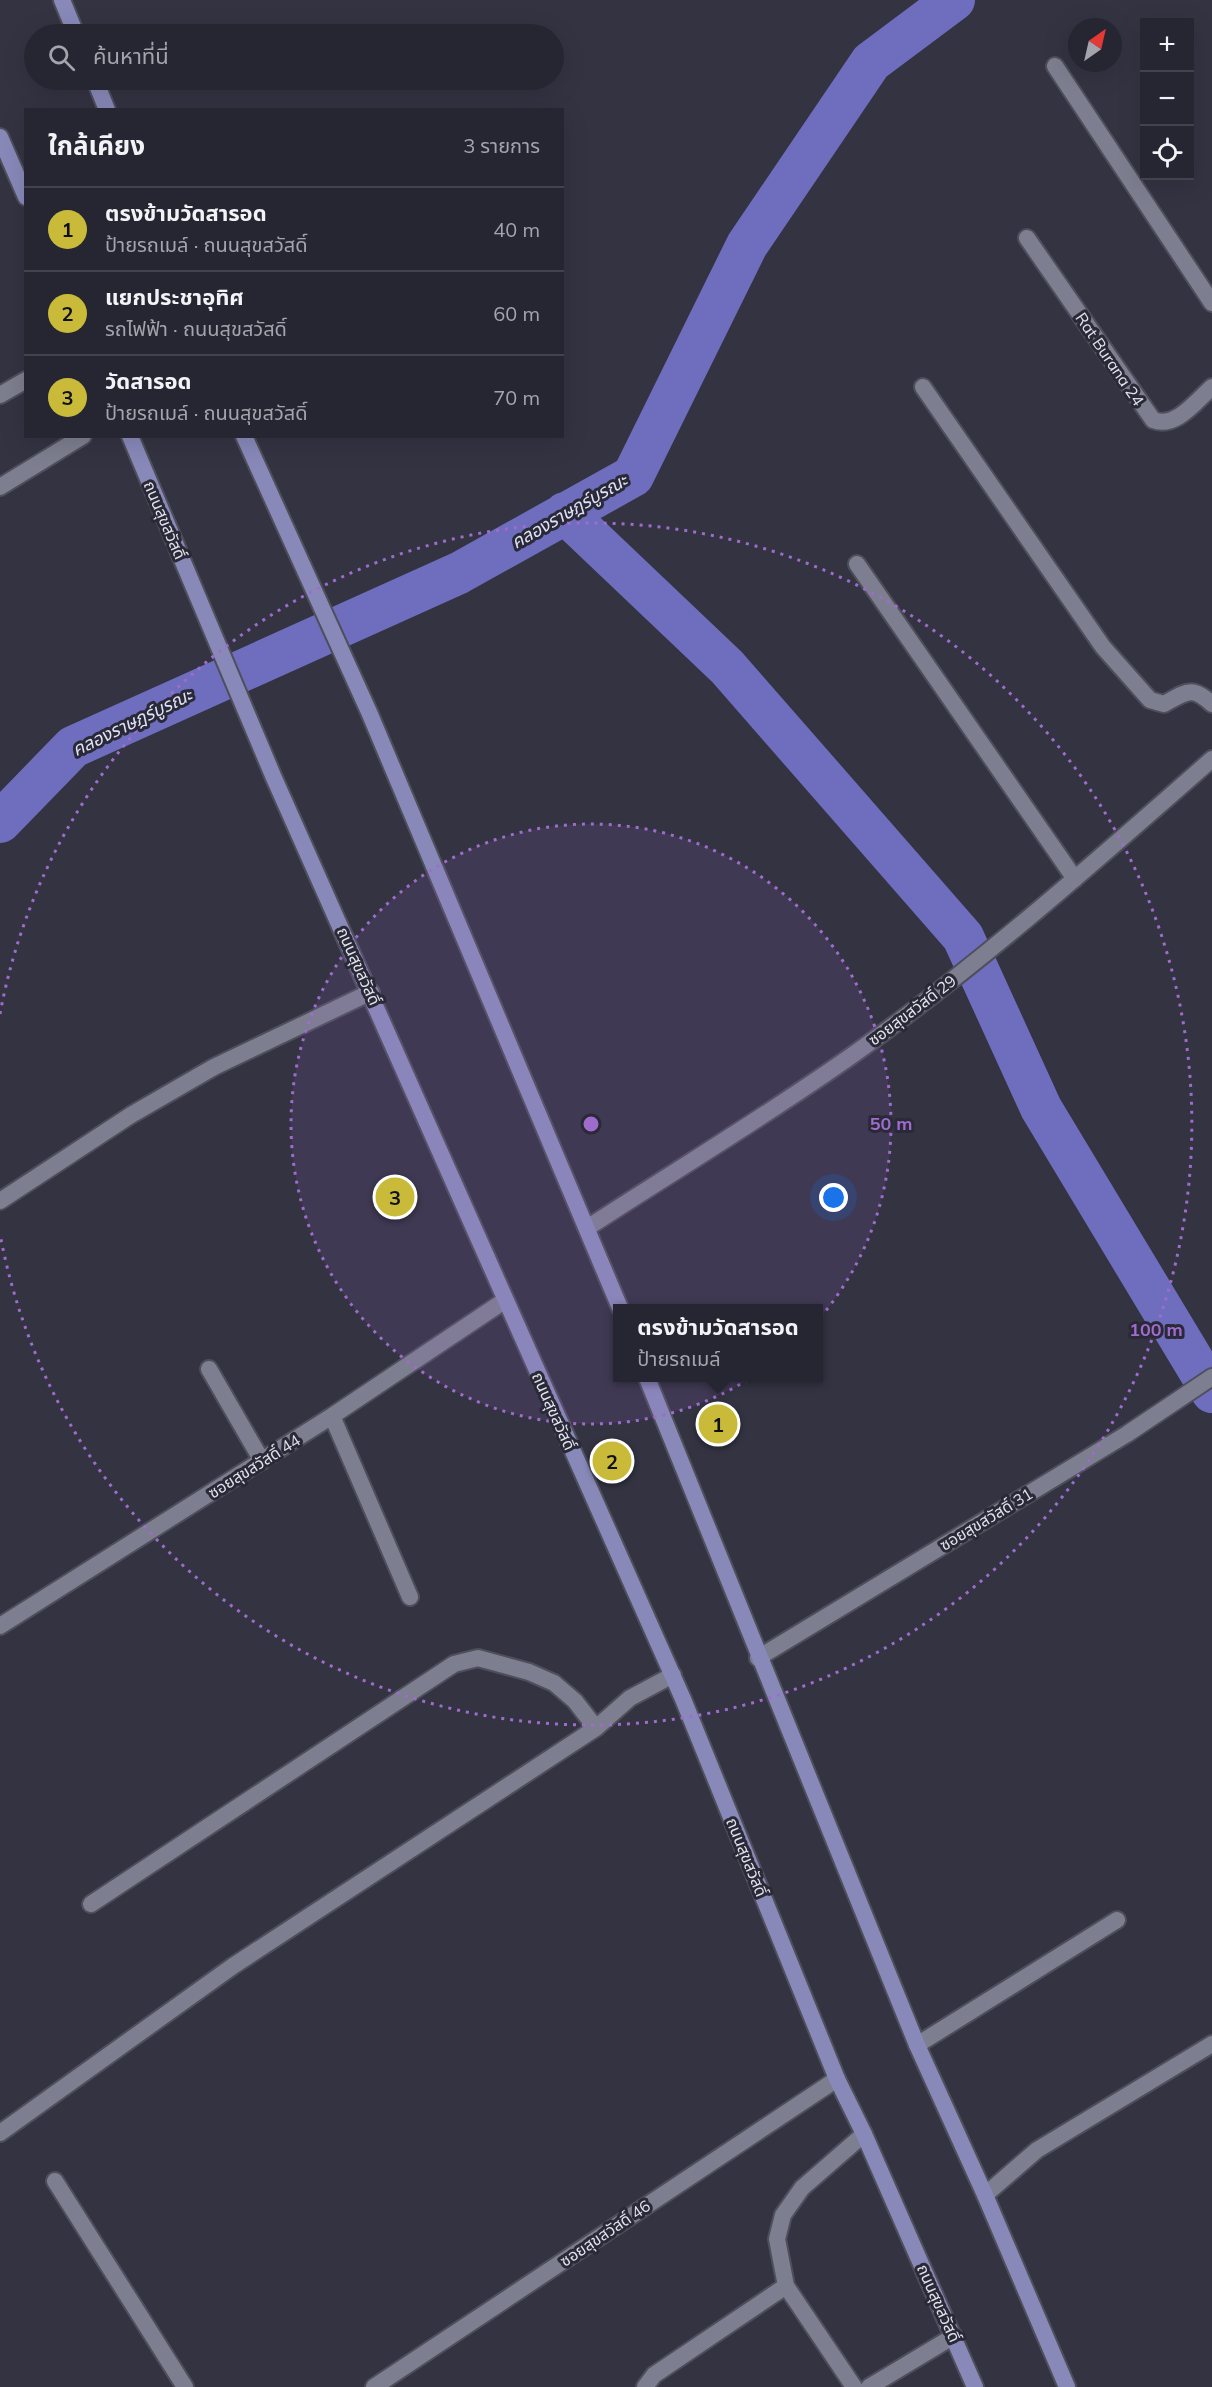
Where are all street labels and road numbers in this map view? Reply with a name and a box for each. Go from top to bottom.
street label: Rat Burana 24 [1071,309,1149,410]
street label: ถนนสุขสวัสดิ์ [140,478,190,562]
street label: ถนนสุขสวัสดิ์ [333,924,385,1008]
street label: ซอยสุขสวัสดิ์ 29 [864,970,960,1050]
street label: ถนนสุขสวัสดิ์ [528,1369,580,1453]
street label: ซอยสุขสวัสดิ์ 44 [204,1430,304,1502]
street label: ซอยสุขสวัสดิ์ 31 [936,1483,1036,1555]
street label: ถนนสุขสวัสดิ์ [722,1815,772,1899]
street label: ซอยสุขสวัสดิ์ 46 [556,2195,654,2271]
street label: ถนนสุขสวัสดิ์ [913,2261,965,2345]

